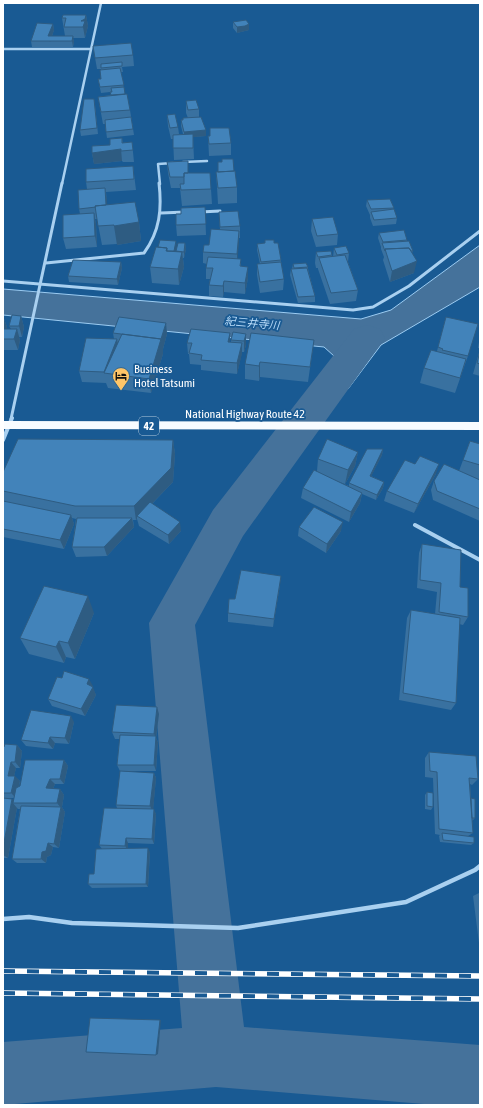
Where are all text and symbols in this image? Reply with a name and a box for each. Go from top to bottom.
water label: 紀三井寺川 [224,315,281,331]
place label: Business Hotel Tatsumi [134,362,195,390]
hotel icon: Business Hotel Tatsumi [111,366,131,391]
street label: National Highway Route 42 [185,407,305,421]
road number: 42 [139,417,159,435]

